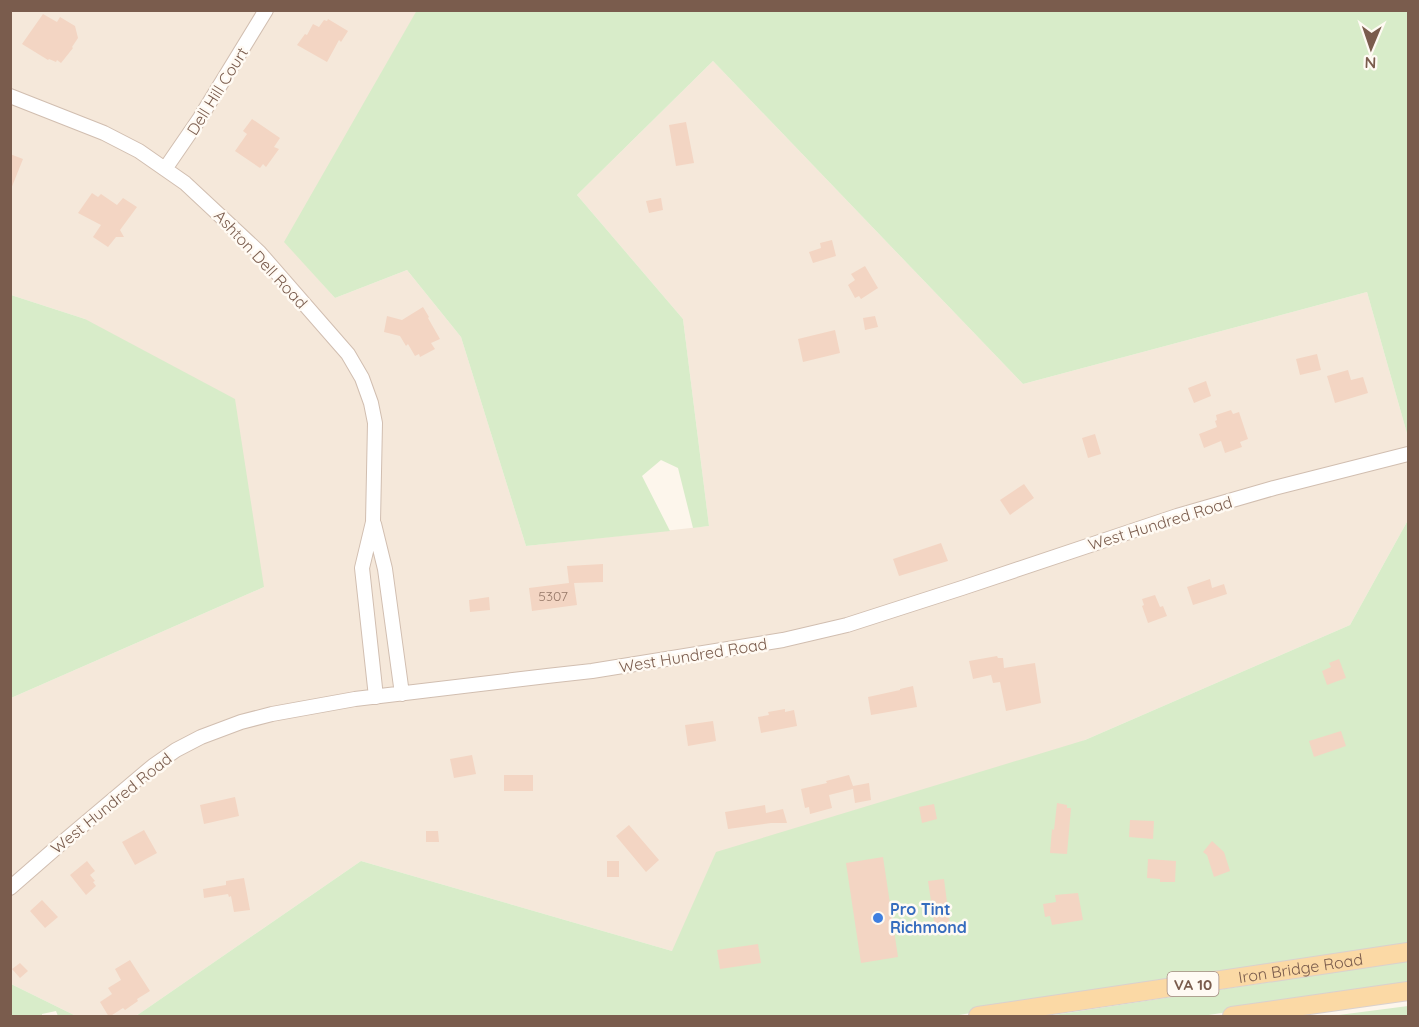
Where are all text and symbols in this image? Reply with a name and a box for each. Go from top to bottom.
north arrow [1341,18,1401,78]
street label: Dell Hill Court [182,43,252,139]
text: N [1364,53,1377,73]
street label: Ashton Dell Road [210,205,312,313]
street label: West Hundred Road [1085,492,1235,554]
house number: 5307 [538,587,568,605]
street label: West Hundred Road [617,633,769,677]
street label: West Hundred Road [47,748,175,858]
place label: Pro Tint Richmond [890,899,967,937]
marker: Pro Tint Richmond [871,911,885,925]
street label: Iron Bridge Road [1237,949,1364,987]
road number: VA 10 [1168,972,1218,996]

